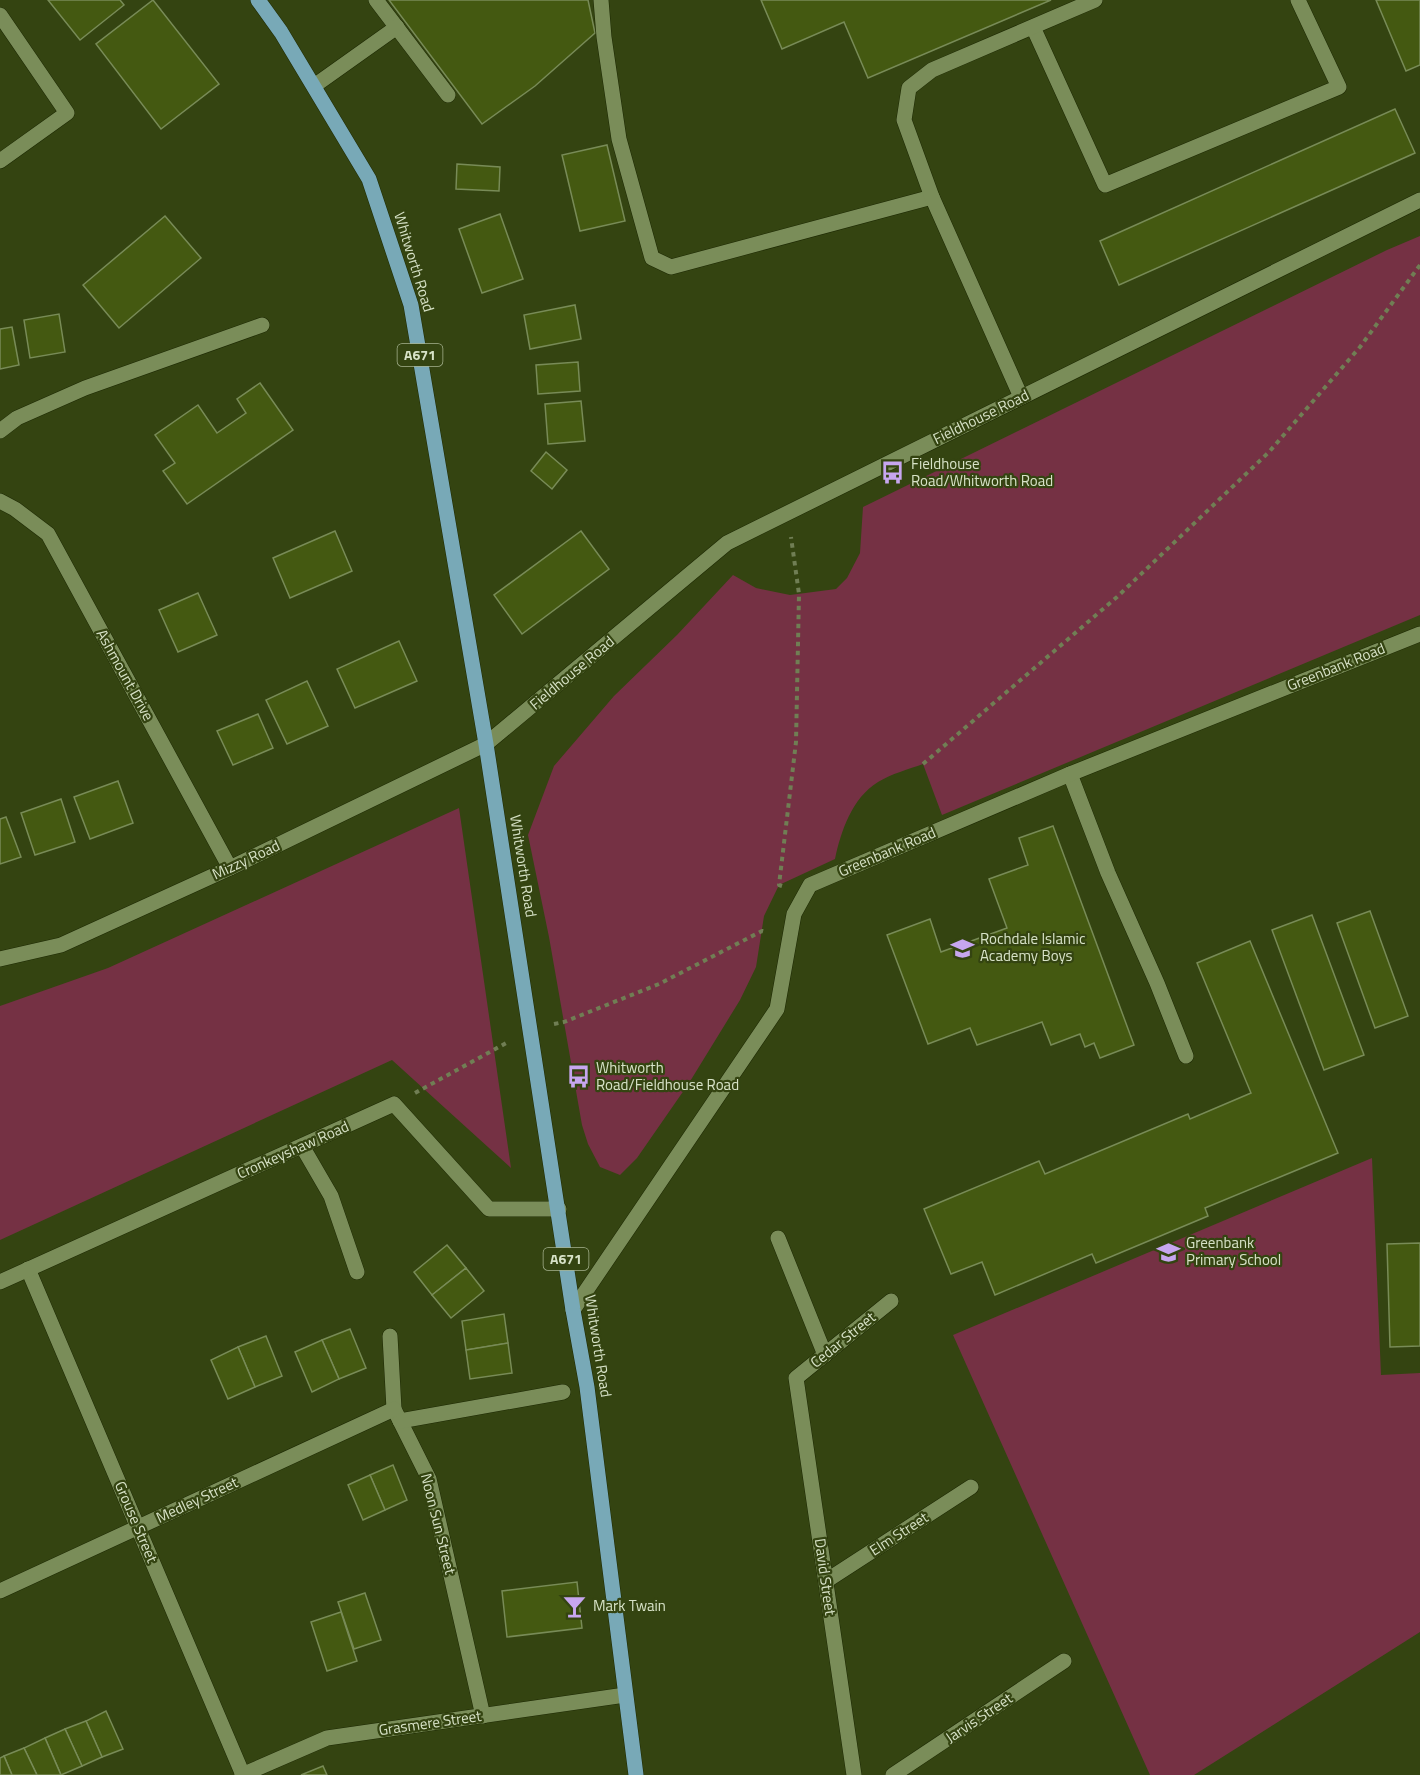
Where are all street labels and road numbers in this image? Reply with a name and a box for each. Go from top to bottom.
street label: Whitworth Road [388,209,441,315]
road number: A671 [398,344,442,366]
street label: Fieldhouse Road [929,383,1033,450]
street label: Ashmount Drive [91,625,160,725]
street label: Fieldhouse Road [524,630,619,715]
street label: Greenbank Road [1283,636,1388,697]
street label: Whitworth Road [504,813,543,919]
street label: Greenbank Road [834,821,939,882]
street label: Mizzy Road [208,834,284,885]
street label: Cronkeyshaw Road [233,1115,352,1185]
road number: A671 [544,1248,588,1270]
street label: Whitworth Road [579,1293,618,1399]
street label: Cedar Street [805,1306,881,1373]
street label: Medley Street [152,1470,242,1529]
street label: Noon Sun Street [415,1471,462,1578]
street label: Grouse Street [109,1477,164,1567]
street label: Elm Street [865,1505,933,1561]
street label: David Street [809,1537,842,1618]
street label: Jarvis Street [941,1686,1017,1749]
street label: Grasmere Street [377,1704,484,1741]

